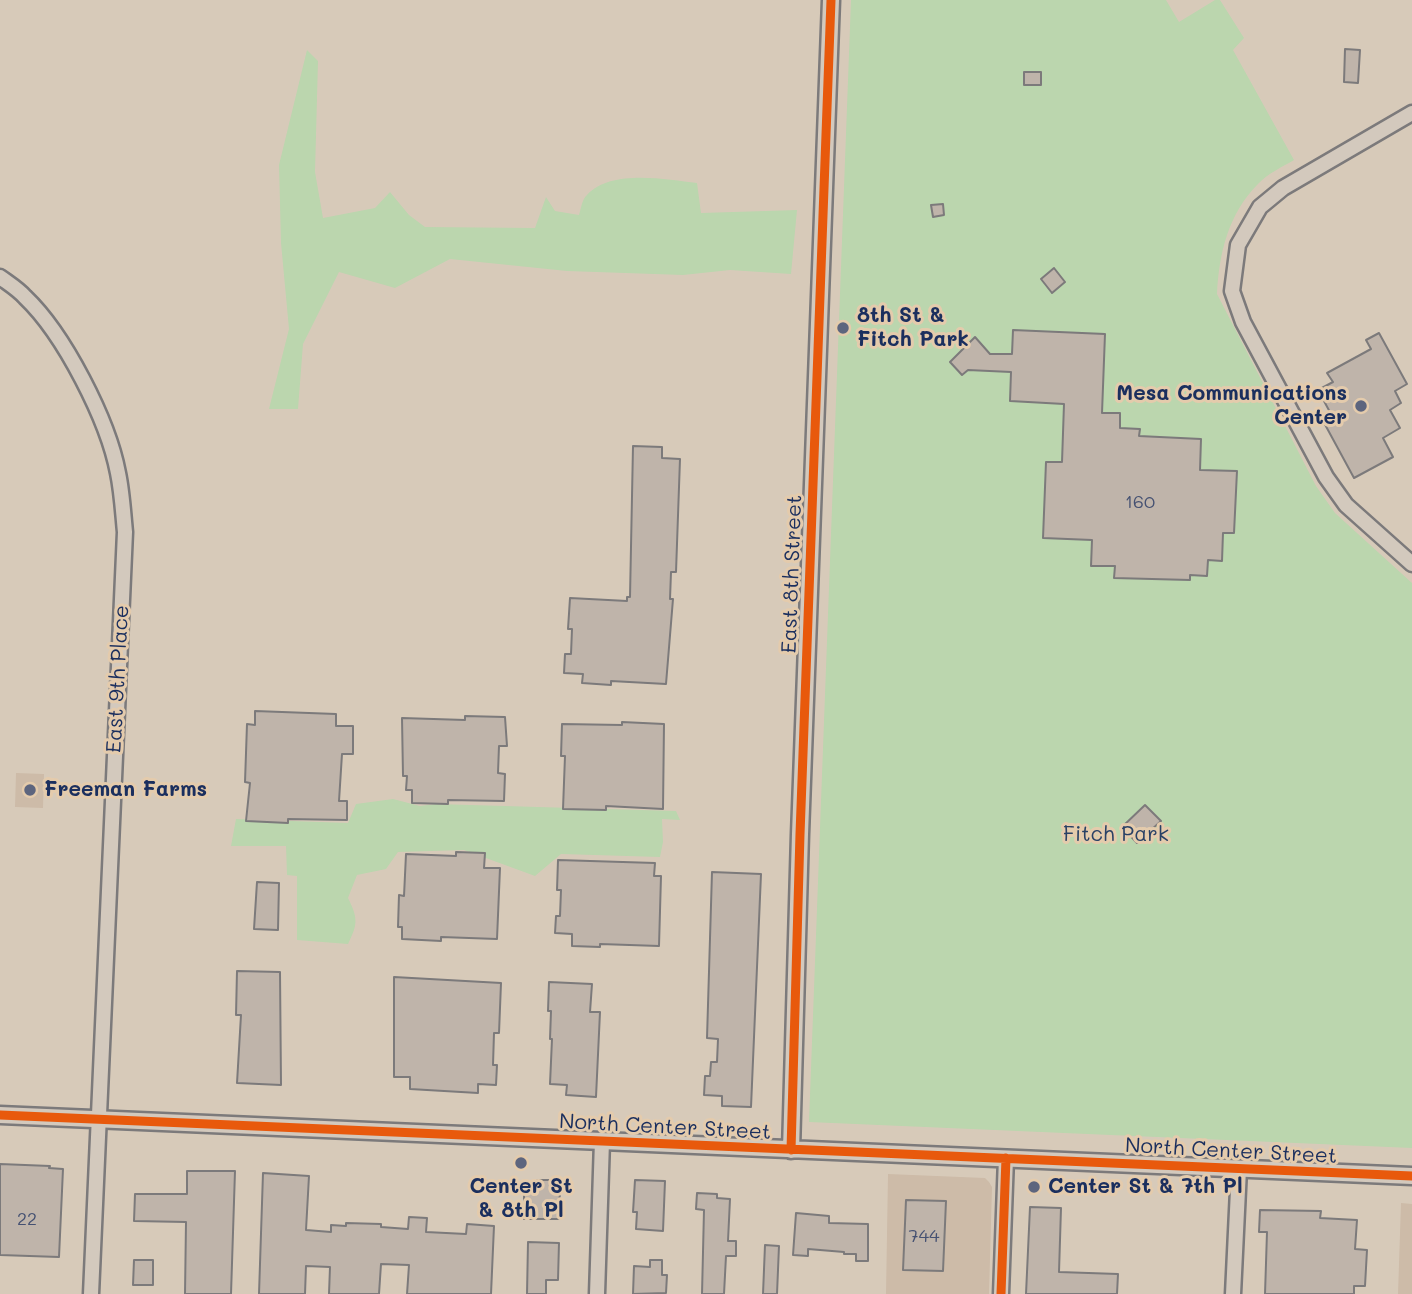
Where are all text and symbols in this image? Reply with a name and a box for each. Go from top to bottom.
place label: 8th St & Fitch Park [857,303,969,353]
marker: 8th St & Fitch Park [835,320,851,336]
place label: Mesa Communications Center [1116,381,1347,431]
marker: Mesa Communications Center [1353,398,1369,414]
house number: 160 [1125,491,1155,513]
street label: East 8th Street [777,494,807,654]
street label: East 9th Place [102,604,134,754]
place label: Freeman Farms [44,777,207,803]
marker: Freeman Farms [22,782,38,798]
park label: Fitch Park [1063,822,1169,848]
street label: North Center Street [558,1109,772,1145]
street label: North Center Street [1124,1133,1338,1169]
marker: Center St & 8th Pl [513,1155,529,1171]
place label: Center St & 8th Pl [470,1174,572,1224]
place label: Center St & 7th Pl [1048,1174,1243,1200]
marker: Center St & 7th Pl [1026,1179,1042,1195]
house number: 22 [17,1208,37,1230]
house number: 744 [908,1225,940,1247]

